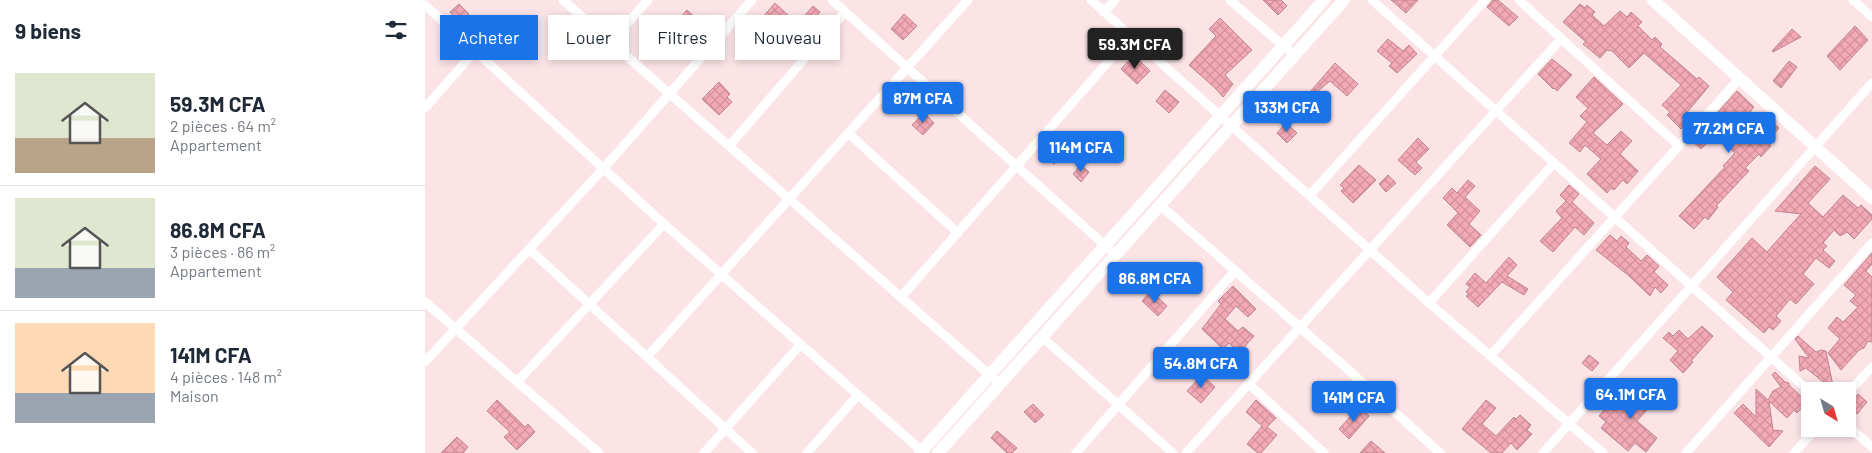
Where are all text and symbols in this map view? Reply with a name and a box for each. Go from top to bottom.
chip: Acheter [440,15,538,60]
chip: Louer [548,15,629,60]
chip: Filtres [639,15,725,60]
chip: Nouveau [735,15,840,60]
icon: filters [382,16,410,44]
text: 9 biens [15,18,81,43]
pin: 59.3M CFA [1078,28,1192,70]
text: 59.3M CFA [1099,34,1171,53]
pin: 87M CFA [877,82,969,124]
text: 87M CFA [893,88,953,107]
pin: 133M CFA [1235,90,1339,133]
text: 59.3M CFA [170,91,266,116]
icon: home [55,93,115,153]
text: 133M CFA [1254,97,1320,116]
pin: 77.2M CFA [1672,112,1786,154]
text: 2 pièces · 64 m² [170,116,276,135]
text: 77.2M CFA [1694,118,1764,137]
pin: 114M CFA [1029,130,1133,173]
text: Appartement [170,135,262,154]
text: 114M CFA [1049,137,1113,156]
text: 86.8M CFA [170,217,266,242]
icon: home [55,218,115,278]
text: 3 pièces · 86 m² [170,242,275,261]
text: Appartement [170,261,262,280]
pin: 86.8M CFA [1098,262,1212,304]
text: 86.8M CFA [1118,268,1192,287]
text: 141M CFA [170,342,252,367]
icon: home [55,343,115,403]
pin: 54.8M CFA [1144,346,1258,389]
text: 54.8M CFA [1164,353,1238,372]
text: 4 pièces · 148 m² [170,367,282,386]
pin: 64.1M CFA [1574,378,1688,420]
pin: 141M CFA [1302,380,1406,423]
north arrow [1801,382,1856,438]
map controls [1801,382,1856,437]
text: 64.1M CFA [1595,384,1667,403]
text: Maison [170,386,219,405]
text: 141M CFA [1323,387,1385,406]

